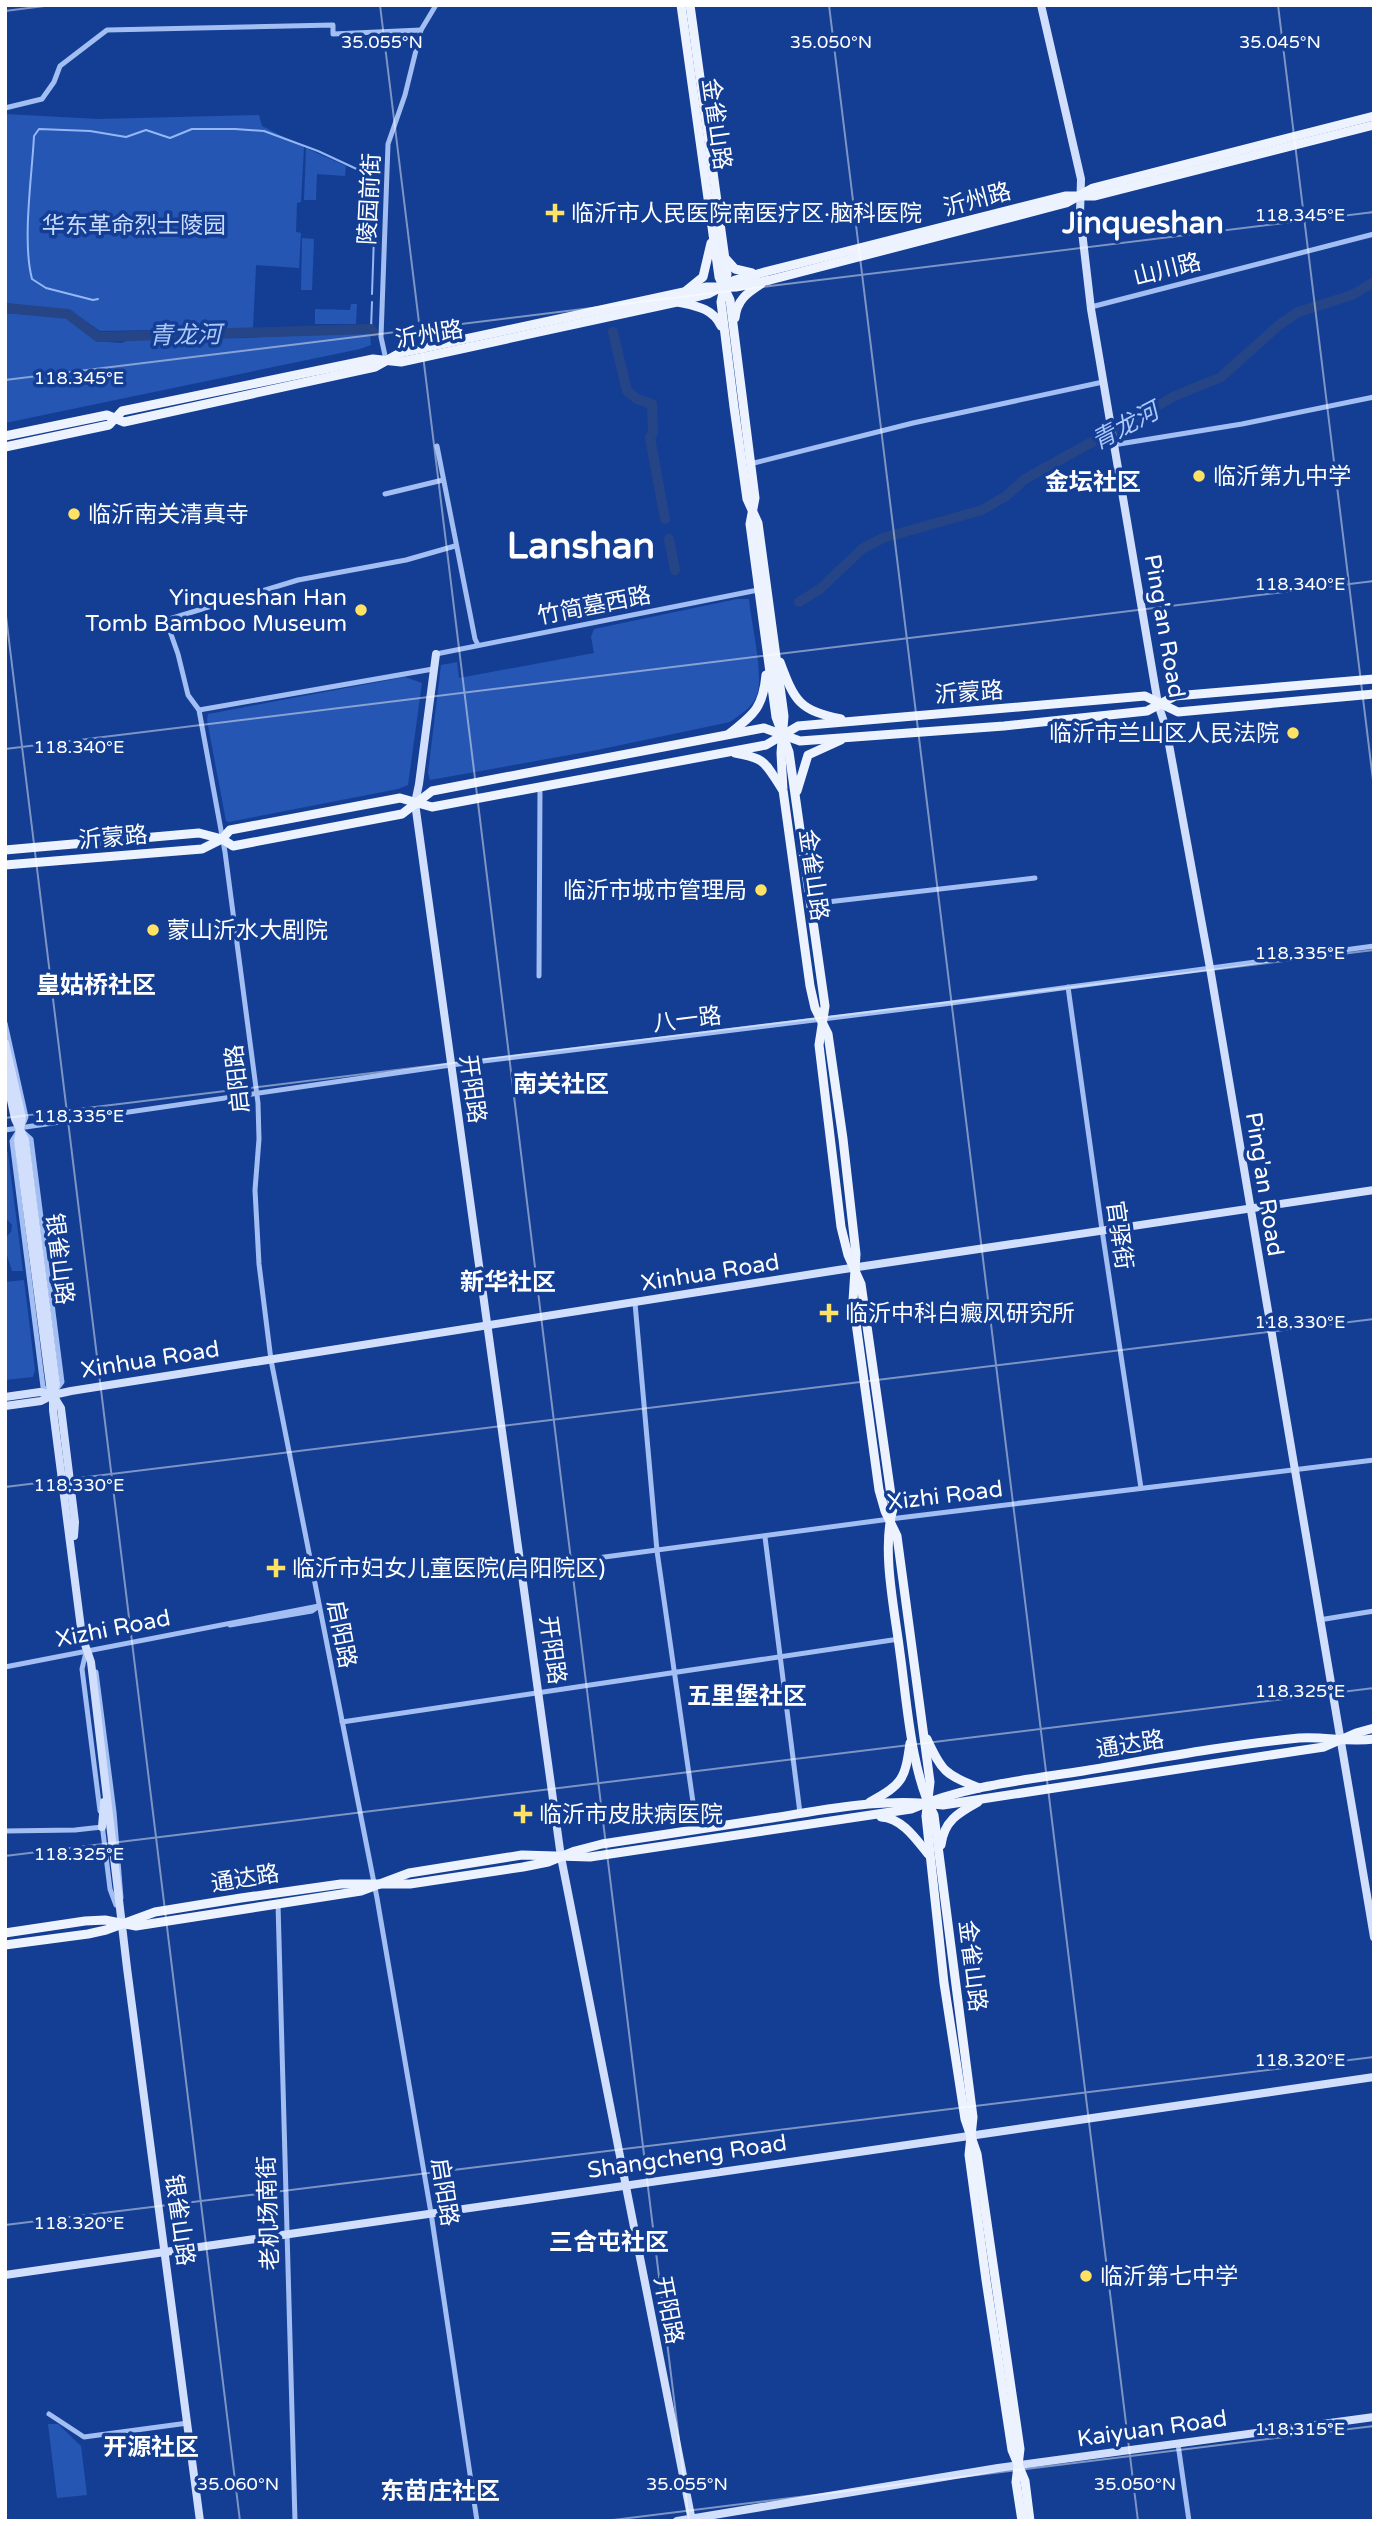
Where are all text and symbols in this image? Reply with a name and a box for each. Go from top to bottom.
text: 35.055°N [341,31,423,53]
text: 35.050°N [790,31,872,53]
text: 35.045°N [1239,31,1321,53]
street label: 金雀山路 [696,77,736,172]
street label: 陵园前街 [354,152,386,246]
street label: 沂州路 [940,178,1014,222]
place label: 临沂市人民医院南医疗区·脑科医院 [571,200,922,228]
marker: 临沂市人民医院南医疗区·脑科医院 [545,203,565,223]
text: 118.345°E [1255,204,1345,226]
district label: Jinqueshan [1061,205,1224,242]
park label: 华东革命烈士陵园 [42,212,226,240]
street label: 山川路 [1130,248,1204,292]
street label: 沂州路 [393,316,465,354]
water label: 青龙河 [149,320,225,351]
text: 118.345°E [34,367,124,389]
water label: 青龙河 [1087,395,1167,456]
place label: 临沂第九中学 [1213,463,1351,491]
district label: 金坛社区 [1045,468,1141,497]
marker: 临沂第九中学 [1191,468,1207,484]
place label: 临沂南关清真寺 [88,501,249,529]
marker: 临沂南关清真寺 [66,506,82,522]
district label: Lanshan [507,524,655,569]
street label: Ping'an Road [1138,552,1190,700]
text: 118.340°E [1255,573,1345,595]
street label: 竹简墓西路 [535,581,653,631]
place label: Yinqueshan Han Tomb Bamboo Museum [85,584,347,638]
marker: Yinqueshan Han Tomb Bamboo Museum [353,602,369,618]
street label: 沂蒙路 [934,677,1004,709]
place label: 临沂市兰山区人民法院 [1049,720,1279,748]
marker: 临沂市兰山区人民法院 [1285,725,1301,741]
text: 118.340°E [34,736,124,758]
street label: 沂蒙路 [77,821,149,855]
street label: 金雀山路 [793,828,833,923]
place label: 临沂市城市管理局 [563,877,747,905]
marker: 临沂市城市管理局 [753,882,769,898]
place label: 蒙山沂水大剧院 [167,917,328,945]
marker: 蒙山沂水大剧院 [145,922,161,938]
text: 118.335°E [1255,942,1345,964]
district label: 皇姑桥社区 [36,971,156,1000]
street label: 八一路 [651,1002,723,1038]
street label: 启阳路 [220,1043,256,1115]
street label: 开阳路 [453,1053,491,1125]
district label: 南关社区 [513,1070,609,1099]
text: 118.335°E [34,1105,124,1127]
street label: Ping'an Road [1239,1110,1289,1258]
street label: 官驿街 [1100,1199,1138,1271]
street label: 银雀山路 [40,1212,79,1306]
street label: Xinhua Road [639,1248,781,1298]
district label: 新华社区 [460,1268,556,1297]
place label: 临沂中科白癜风研究所 [845,1300,1075,1328]
marker: 临沂中科白癜风研究所 [819,1303,839,1323]
text: 118.330°E [1255,1311,1345,1333]
street label: Xinhua Road [79,1335,221,1385]
text: 118.330°E [34,1474,124,1496]
street label: Xizhi Road [886,1475,1004,1517]
place label: 临沂市妇女儿童医院(启阳院区) [292,1555,605,1583]
marker: 临沂市妇女儿童医院(启阳院区) [266,1558,286,1578]
street label: 启阳路 [321,1598,361,1671]
street label: Xizhi Road [54,1604,173,1654]
street label: 开阳路 [533,1614,571,1686]
text: 118.325°E [1255,1680,1345,1702]
district label: 五里堡社区 [687,1682,807,1711]
street label: 通达路 [1094,1726,1166,1764]
place label: 临沂市皮肤病医院 [539,1801,723,1829]
marker: 临沂市皮肤病医院 [513,1804,533,1824]
text: 118.325°E [34,1843,124,1865]
street label: 通达路 [209,1860,281,1898]
street label: 金雀山路 [953,1919,992,2013]
text: 118.320°E [1255,2049,1345,2071]
street label: Shangcheng Road [586,2129,789,2185]
street label: 老机场南街 [253,2155,285,2271]
street label: 启阳路 [425,2156,463,2228]
street label: 银雀山路 [159,2173,199,2268]
text: 118.320°E [34,2212,124,2234]
district label: 三合屯社区 [549,2228,669,2257]
place label: 临沂第七中学 [1100,2263,1238,2291]
marker: 临沂第七中学 [1078,2268,1094,2284]
street label: 开阳路 [648,2274,688,2347]
street label: Kaiyuan Road [1075,2405,1229,2453]
text: 118.315°E [1255,2418,1345,2440]
district label: 开源社区 [103,2433,199,2462]
text: 35.060°N [197,2473,279,2495]
text: 35.055°N [646,2473,728,2495]
text: 35.050°N [1094,2473,1176,2495]
district label: 东苗庄社区 [380,2477,500,2506]

